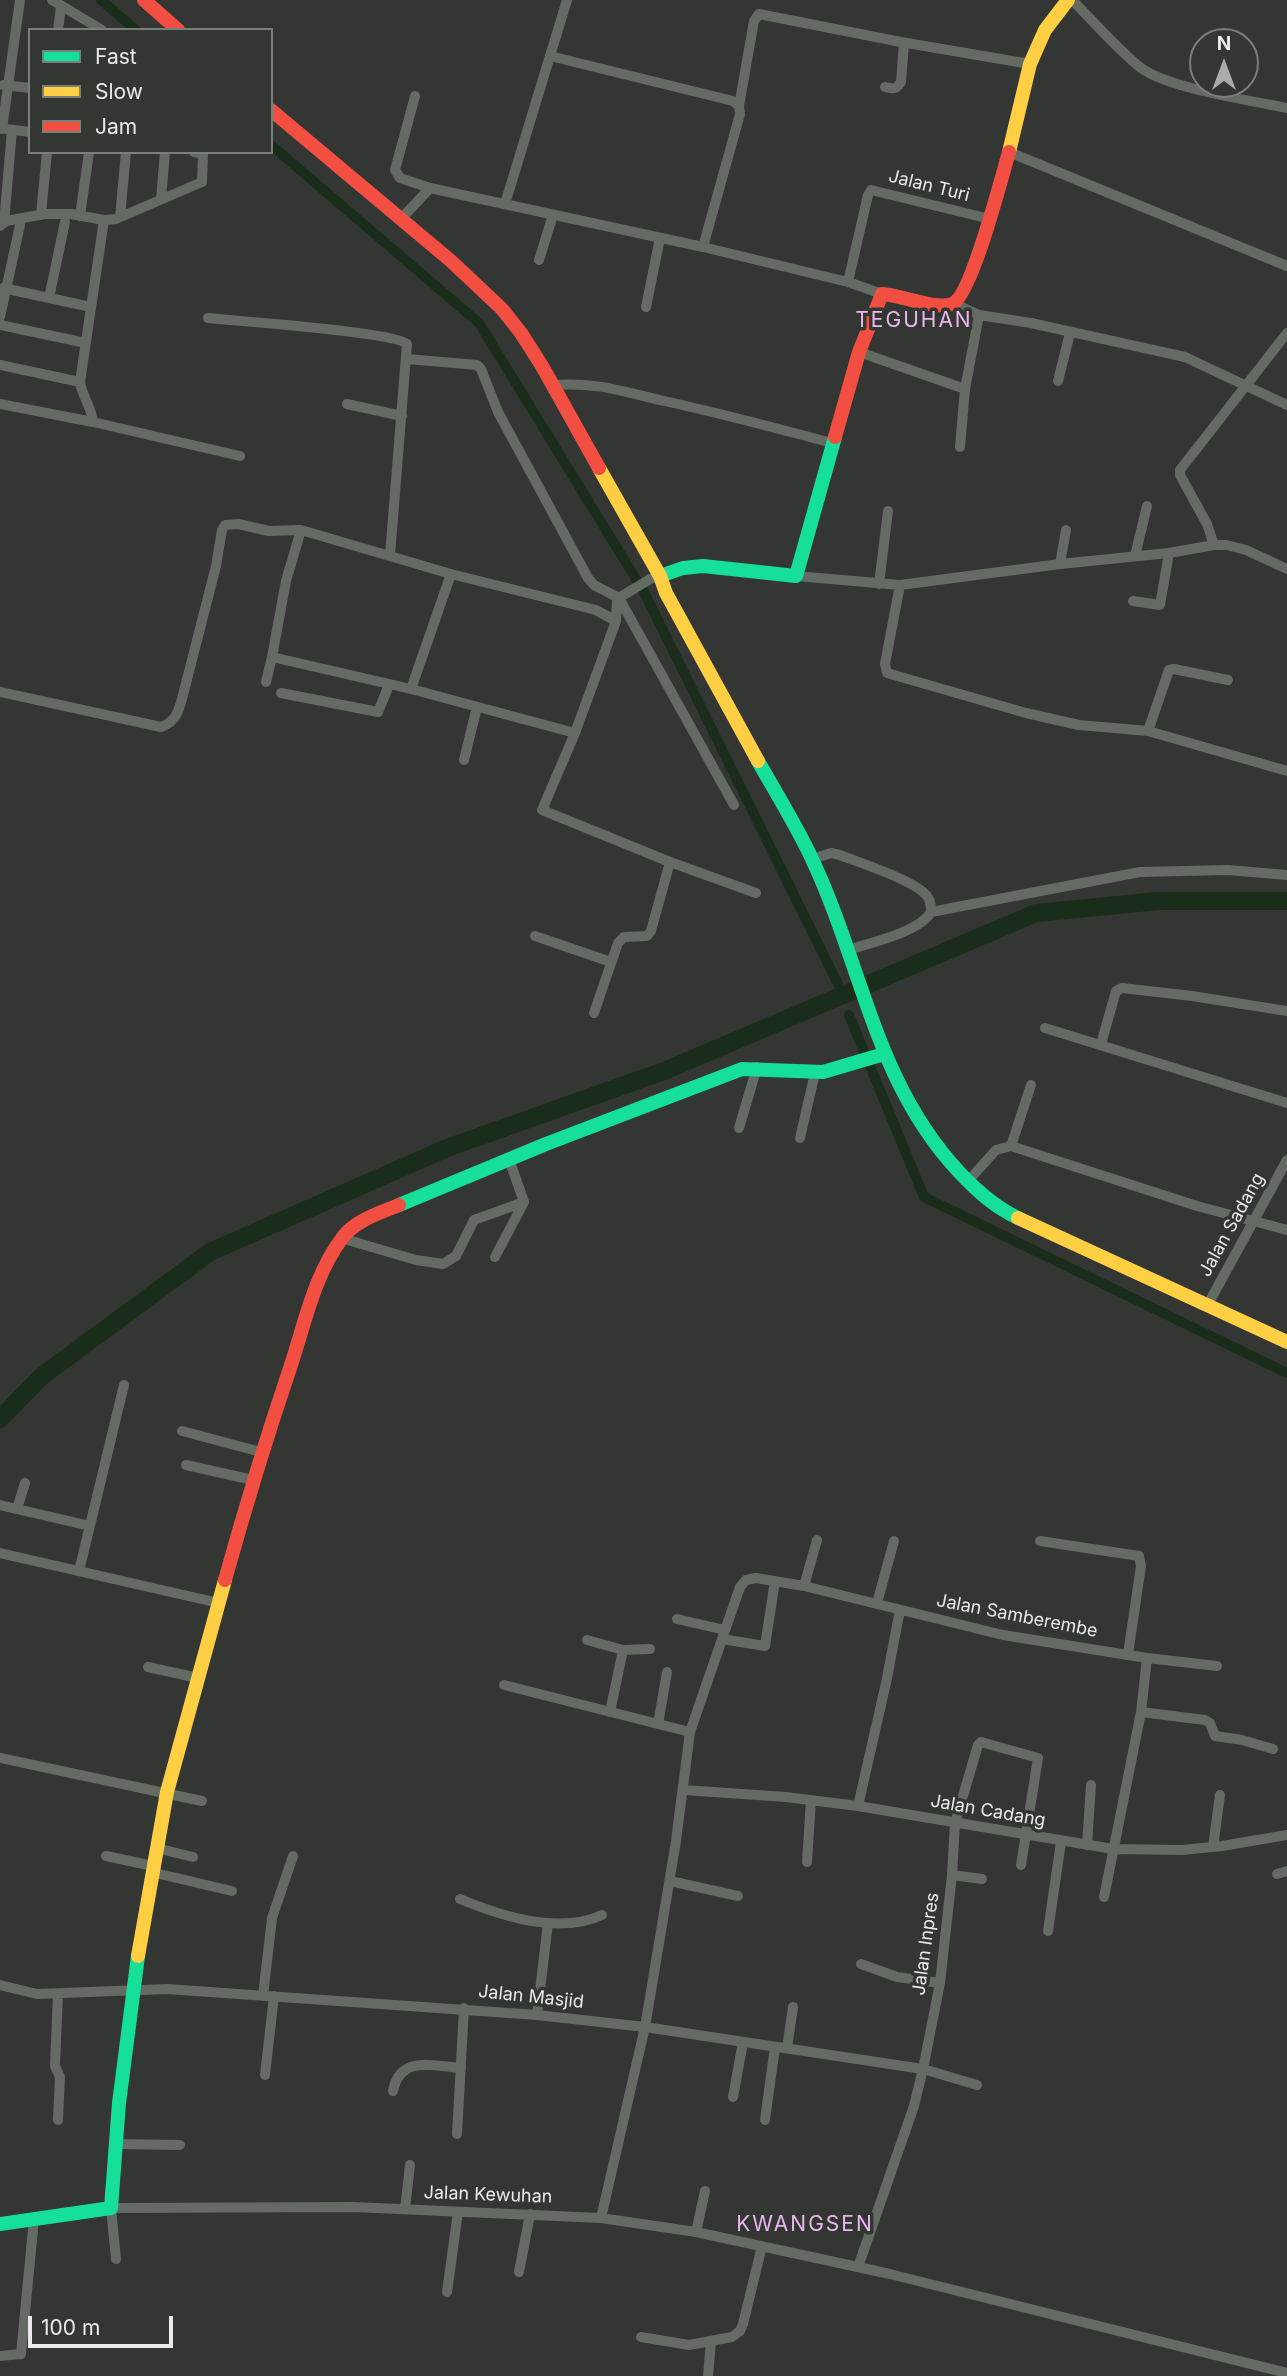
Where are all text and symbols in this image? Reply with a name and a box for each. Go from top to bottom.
legend [28,28,273,154]
north arrow [1189,28,1259,98]
text: N [1217,32,1231,55]
text: Fast [95,44,137,69]
text: Slow [95,79,143,104]
text: Jam [95,114,137,139]
street label: Jalan Turi [886,165,972,207]
district label: TEGUHAN [856,308,972,334]
street label: Jalan Sadang [1195,1169,1269,1281]
street label: Jalan Samberembe [935,1590,1099,1642]
street label: Jalan Cadang [929,1790,1047,1832]
street label: Jalan Inpres [908,1891,944,1997]
street label: Jalan Masjid [477,1981,585,2013]
street label: Jalan Kewuhan [423,2182,553,2208]
district label: KWANGSEN [737,2212,873,2238]
scale bar [32,2302,177,2346]
text: 100 m [41,2315,100,2340]

